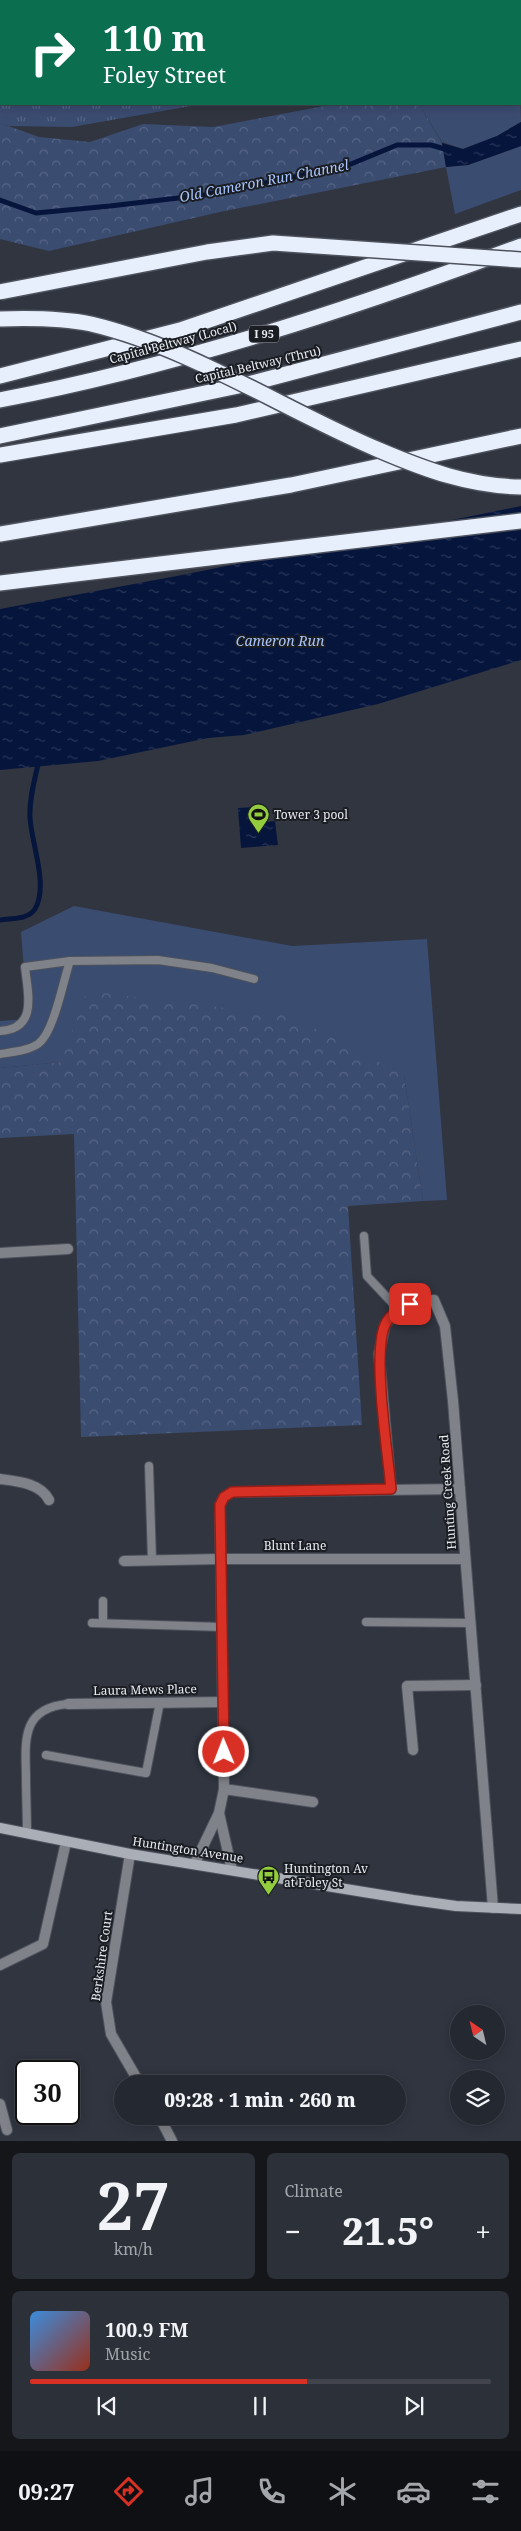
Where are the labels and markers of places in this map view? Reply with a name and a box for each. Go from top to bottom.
sports icon: Tower 3 pool [246,803,270,834]
place label: Tower 3 pool [274,806,348,823]
pin [389,1283,431,1325]
place label: Huntington Av at Foley St [284,1860,368,1891]
bus stop icon: Huntington Av at Foley St [256,1864,280,1895]

